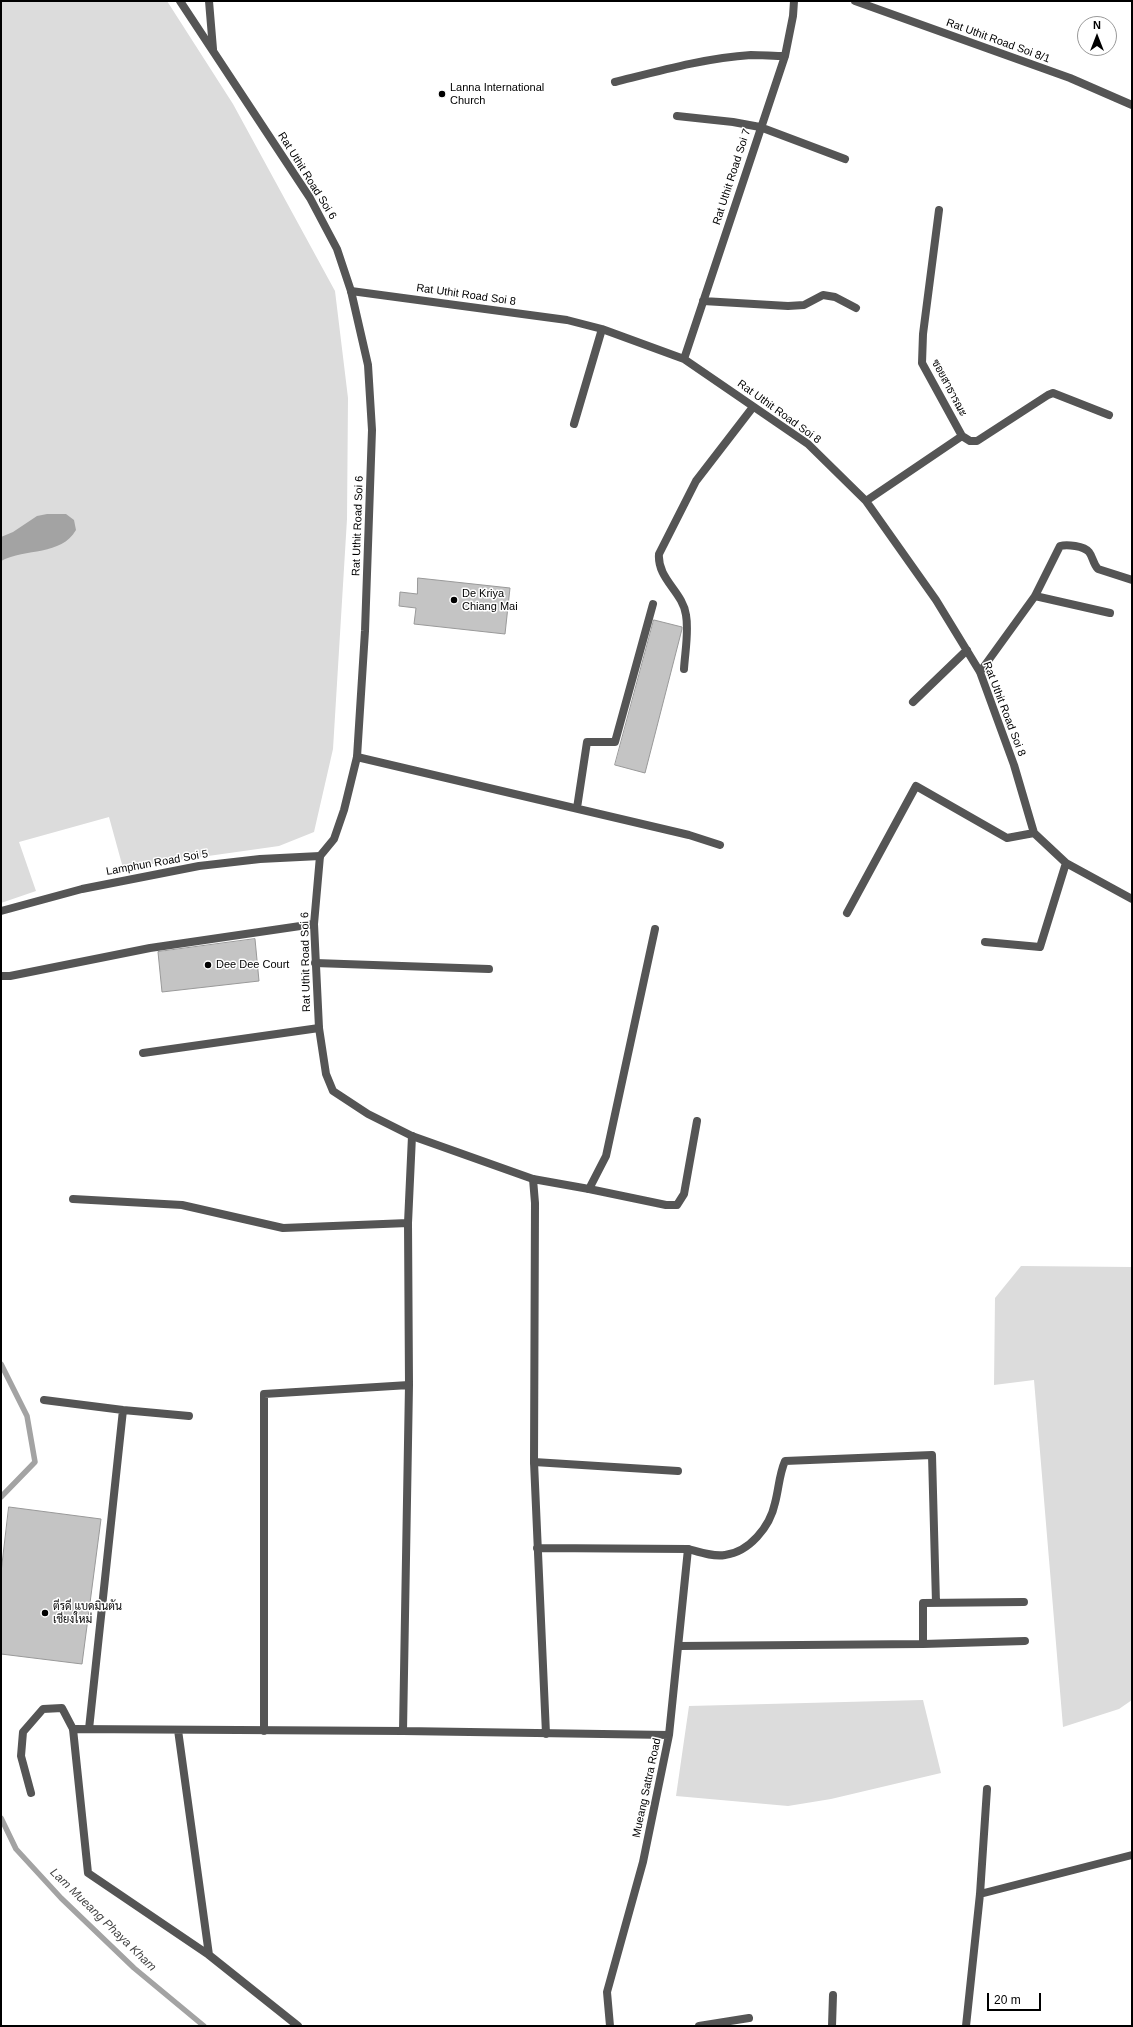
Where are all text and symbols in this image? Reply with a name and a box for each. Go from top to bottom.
street label: Rat Uthit Road Soi 8/1 [944,16,1052,66]
north arrow [1077,16,1117,56]
text: N [1093,19,1101,31]
place label: Lanna International Church [450,81,544,107]
marker: Lanna International Church [437,89,447,99]
street label: Rat Uthit Road Soi 7 [710,127,754,227]
street label: Rat Uthit Road Soi 6 [275,130,339,222]
street label: Rat Uthit Road Soi 8 [415,281,517,309]
street label: ซอยสาธารณะ [928,357,970,419]
street label: Rat Uthit Road Soi 8 [735,377,823,447]
street label: Rat Uthit Road Soi 6 [350,476,366,576]
place label: De Kriya Chiang Mai [462,587,518,613]
marker: De Kriya Chiang Mai [449,595,459,605]
street label: Rat Uthit Road Soi 8 [980,660,1028,758]
street label: Lamphun Road Soi 5 [105,848,209,878]
street label: Rat Uthit Road Soi 6 [299,912,313,1012]
place label: Dee Dee Court [216,958,289,972]
marker: Dee Dee Court [203,960,213,970]
place label: ตีรดี แบดมินตัน เชียงใหม่ [53,1600,122,1626]
marker: ตีรดี แบดมินตัน เชียงใหม่ [40,1608,50,1618]
street label: Mueang Sattra Road [630,1737,664,1839]
water label: Lam Mueang Phaya Kham [47,1865,159,1975]
scale bar [989,1985,1043,2011]
text: 20 m [994,1993,1021,2007]

